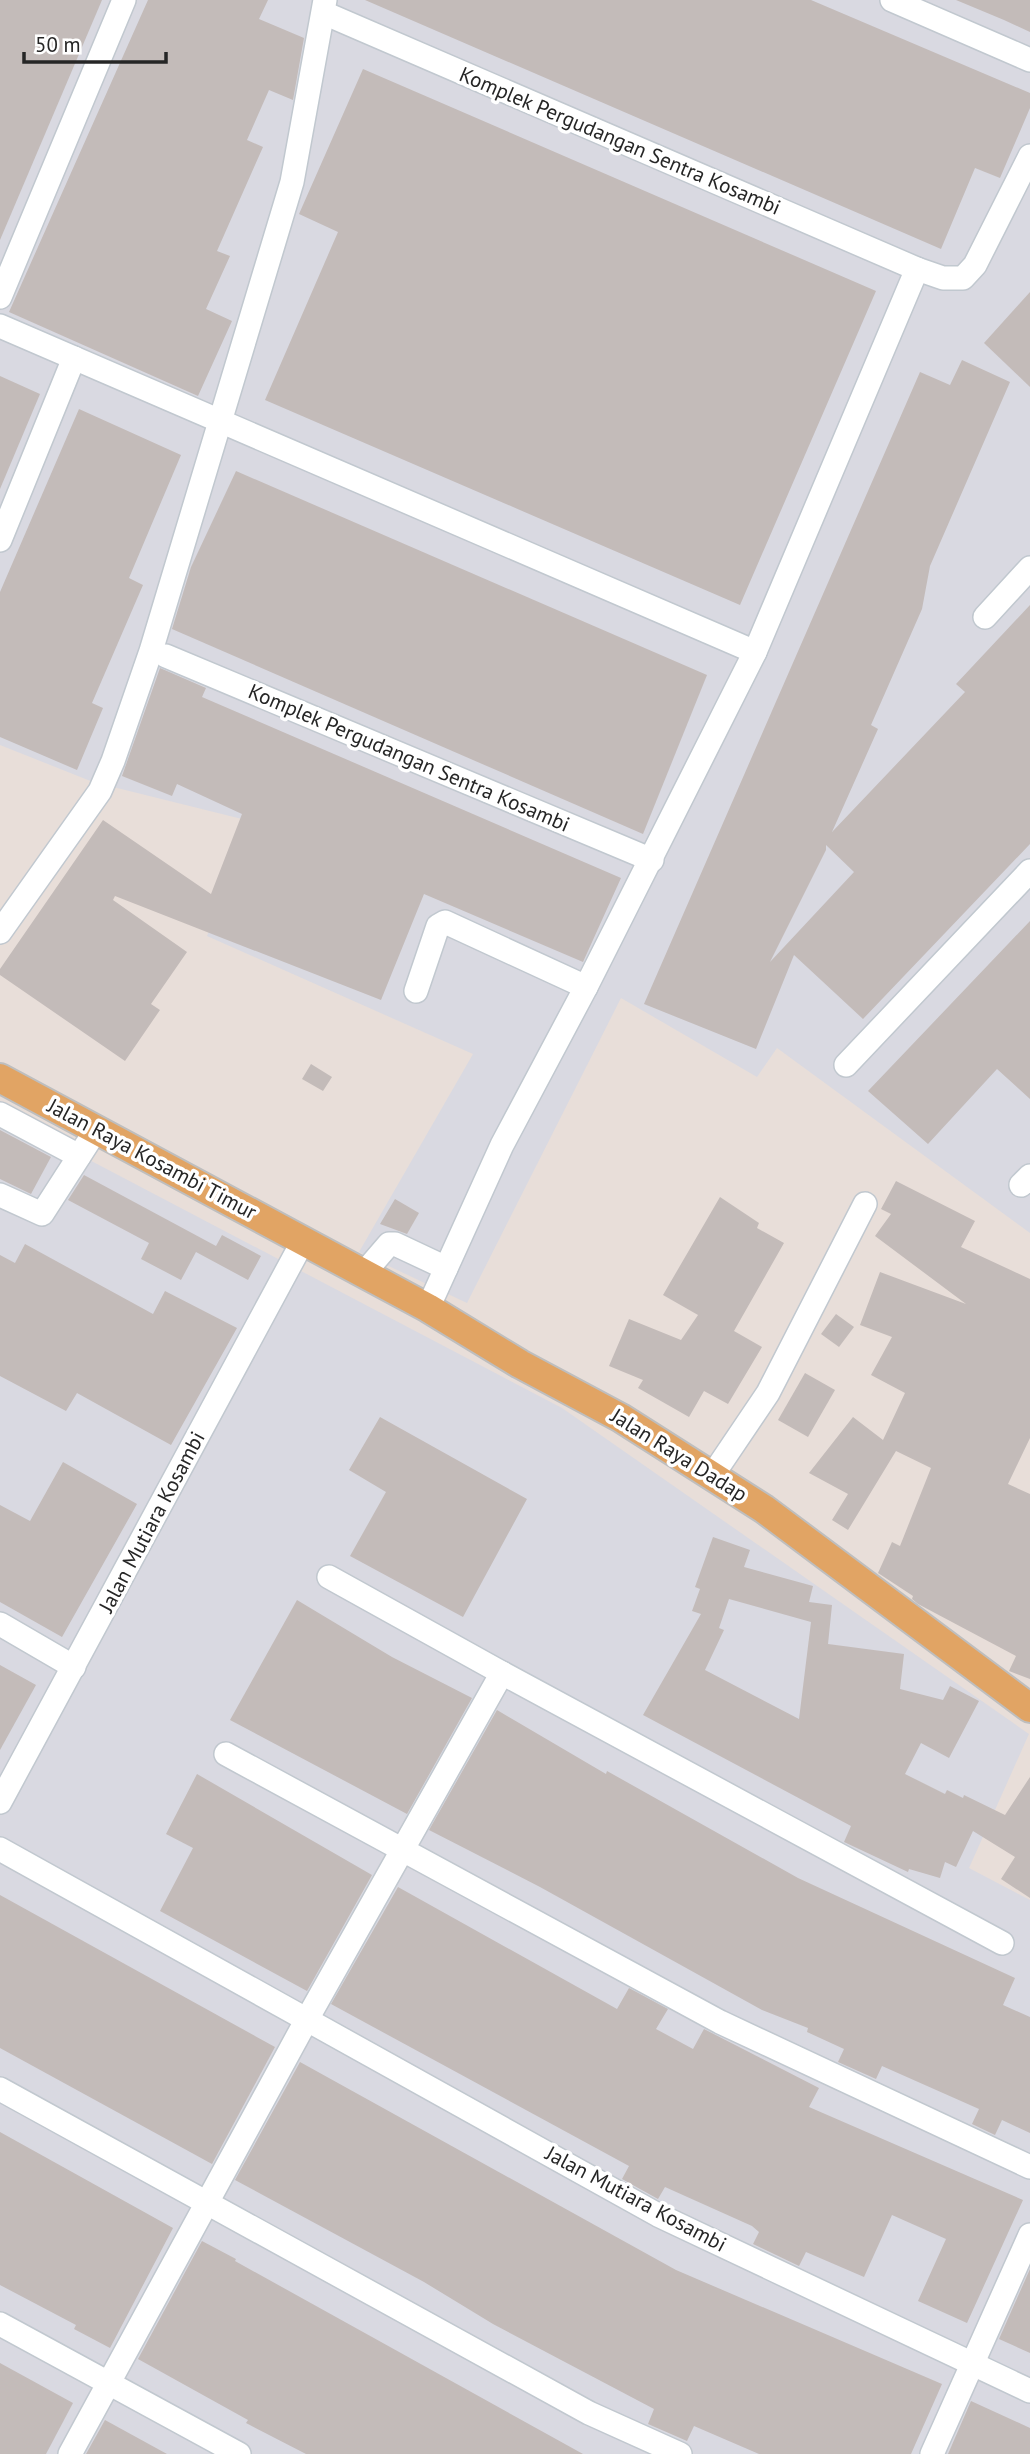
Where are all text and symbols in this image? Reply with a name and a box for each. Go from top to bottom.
scale bar [24,21,166,65]
text: 50 m [35,31,81,58]
street label: Komplek Pergudangan Sentra Kosambi [455,60,785,221]
street label: Komplek Pergudangan Sentra Kosambi [244,677,574,838]
street label: Jalan Raya Kosambi Timur [42,1092,261,1225]
street label: Jalan Raya Dadap [605,1401,753,1507]
street label: Jalan Mutiara Kosambi [92,1427,211,1618]
street label: Jalan Mutiara Kosambi [540,2139,731,2258]

